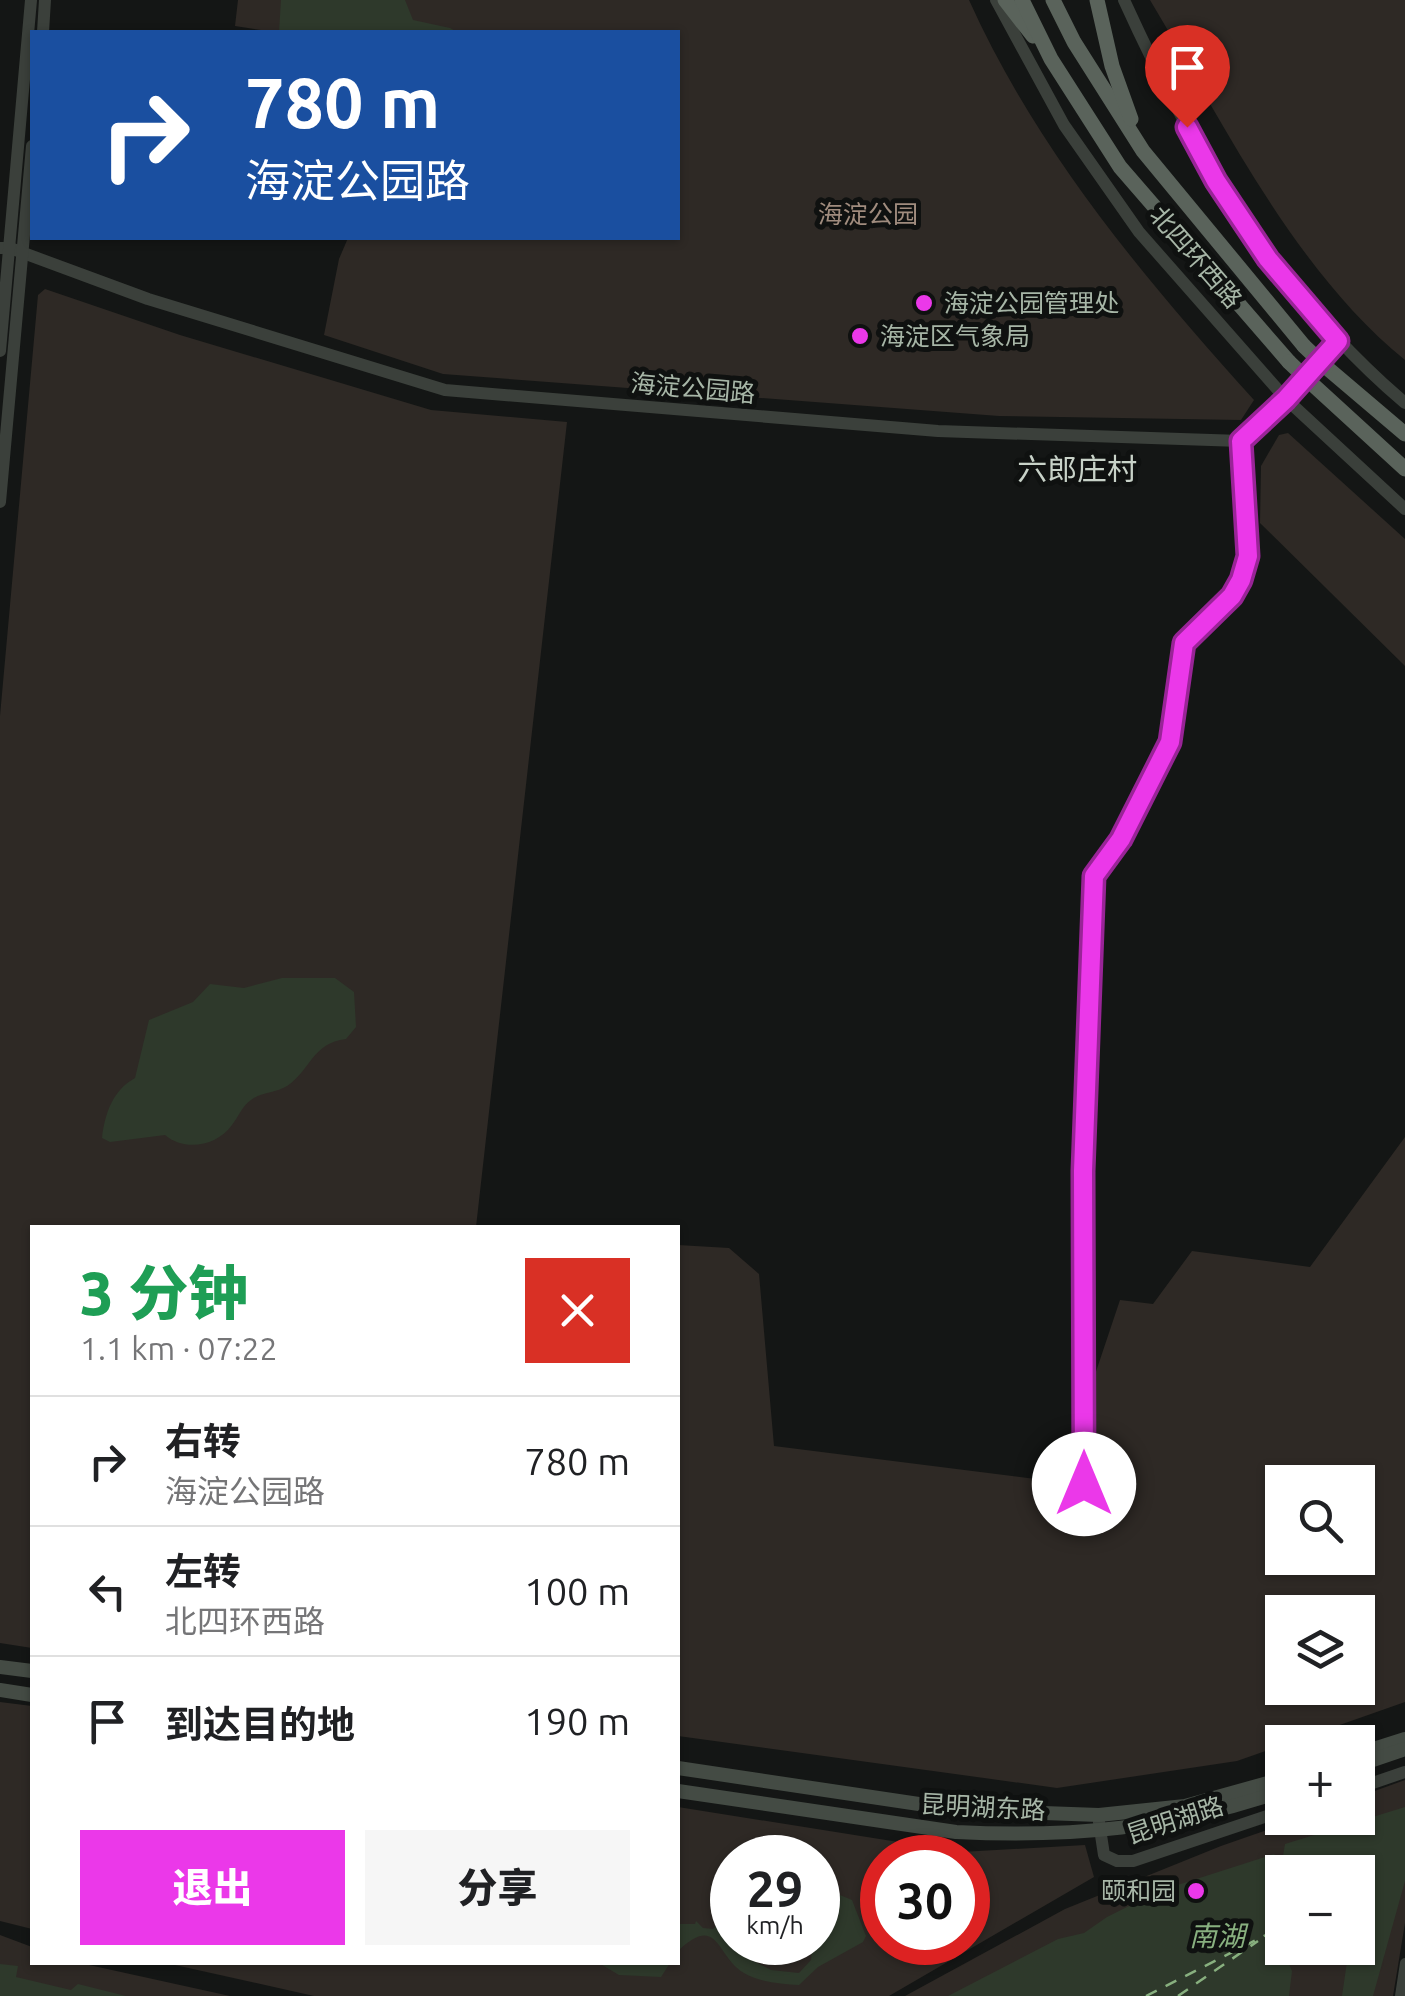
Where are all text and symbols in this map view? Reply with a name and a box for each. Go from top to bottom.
pin [1145,25,1230,128]
icon: arrive [1160,40,1215,95]
text: 780 m [245,63,440,141]
icon: right [80,70,210,200]
text: 海淀公园路 [245,155,470,206]
park label: 海淀公园 [818,200,918,228]
street label: 北四环西路 [1144,201,1248,313]
place label: 海淀公园管理处 [944,289,1119,317]
marker: 海淀公园管理处 [913,292,935,314]
place label: 海淀区气象局 [880,322,1030,350]
marker: 海淀区气象局 [849,325,871,347]
street label: 海淀公园路 [630,369,756,407]
district label: 六郎庄村 [1017,452,1137,486]
button: close [525,1258,630,1363]
text: 3 分钟 [80,1259,248,1326]
text: 1.1 km · 07:22 [80,1330,278,1366]
text: 右转 [165,1420,241,1462]
position arrow [1032,1432,1136,1536]
icon: right [80,1434,135,1489]
text: 780 m [524,1440,630,1482]
map controls [1265,1465,1375,1965]
button: search [1265,1465,1375,1575]
text: 海淀公园路 [165,1473,325,1509]
text: 左转 [165,1550,241,1592]
icon: left [80,1564,135,1619]
text: 100 m [524,1570,630,1612]
button: layers [1265,1595,1375,1705]
text: 北四环西路 [165,1603,325,1639]
icon: arrive [80,1694,135,1749]
text: 190 m [524,1700,630,1742]
text: 到达目的地 [165,1703,355,1745]
button: + [1265,1725,1375,1835]
street label: 昆明湖东路 [920,1790,1046,1824]
street label: 昆明湖路 [1123,1791,1227,1849]
button: 退出 [80,1830,345,1945]
button: 分享 [365,1830,630,1945]
speed limit sign: 30 [860,1835,990,1965]
button: − [1265,1855,1375,1965]
text: 29 [747,1860,803,1916]
place label: 颐和园 [1101,1877,1176,1905]
marker: 颐和园 [1185,1880,1207,1902]
text: km/h [746,1911,804,1939]
water label: 南湖 [1189,1920,1249,1951]

